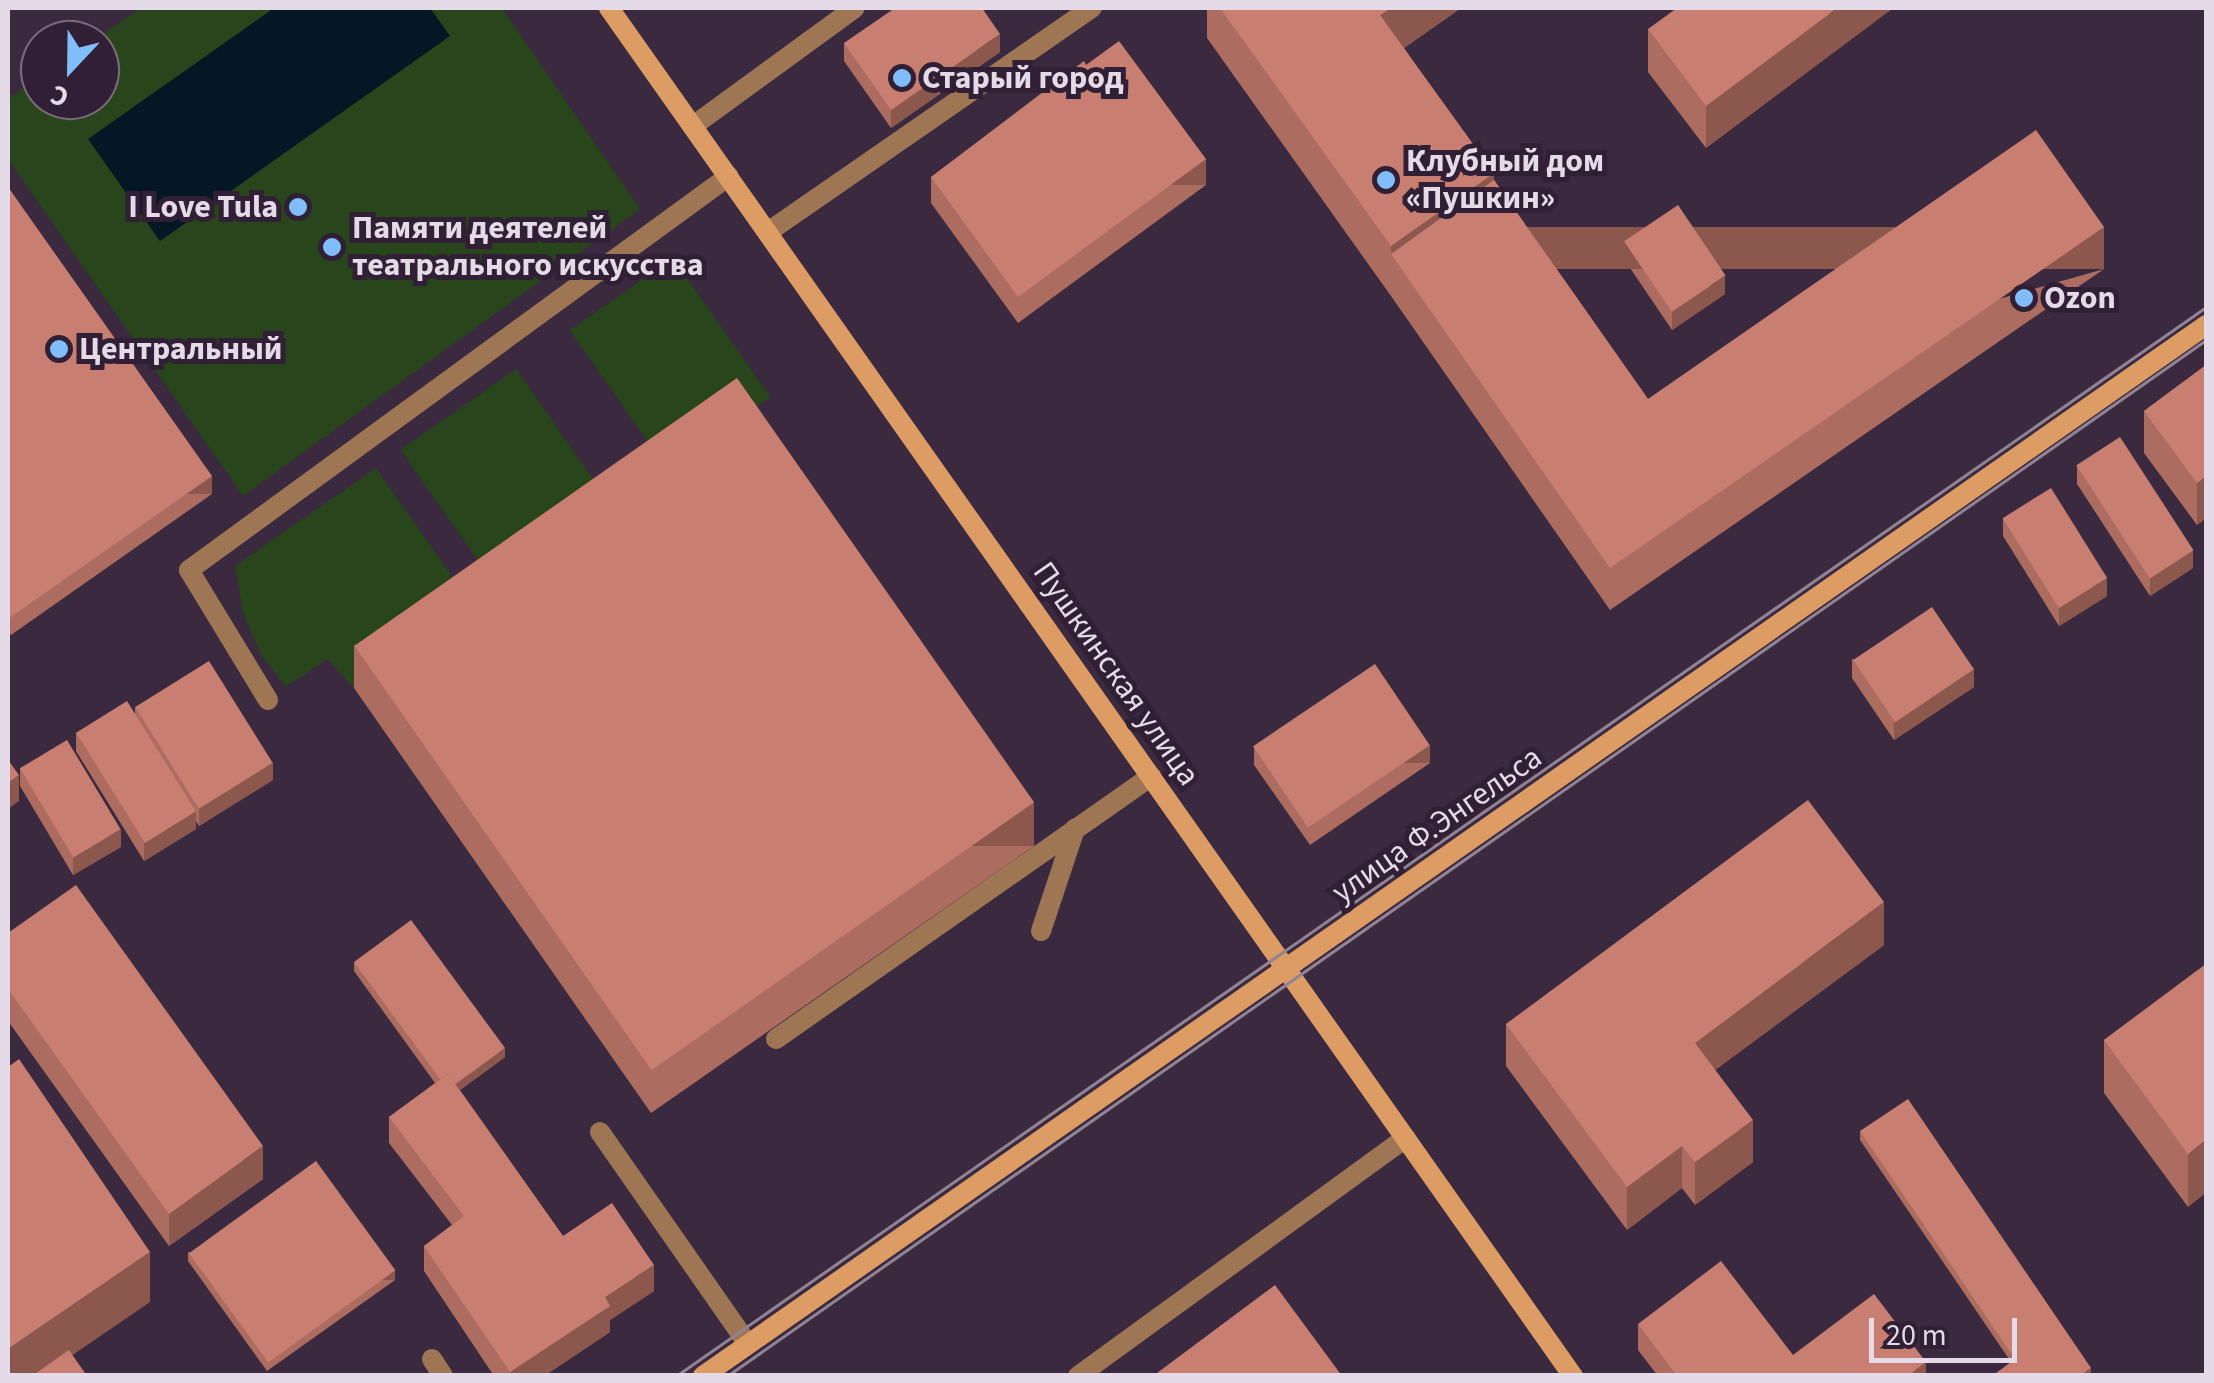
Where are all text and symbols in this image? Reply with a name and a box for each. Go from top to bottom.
north arrow [20,20,120,120]
place label: Старый город [922,59,1124,97]
marker: Старый город [891,67,913,89]
text: С [44,74,75,118]
place label: Клубный дом «Пушкин» [1406,143,1604,218]
marker: Клубный дом «Пушкин» [1375,169,1397,191]
place label: I Love Tula [128,188,278,226]
marker: I Love Tula [287,196,309,218]
place label: Памяти деятелей театрального искусства [352,210,704,285]
marker: Памяти деятелей театрального искусства [321,236,343,258]
place label: Ozon [2044,279,2116,317]
marker: Ozon [2013,287,2035,309]
place label: Центральный [79,330,283,368]
marker: Центральный [48,338,70,360]
street label: Пушкинская улица [1024,555,1208,793]
street label: улица Ф.Энгельса [1325,738,1549,912]
scale bar [1874,1298,2022,1360]
text: 20 m [1886,1314,1947,1357]

